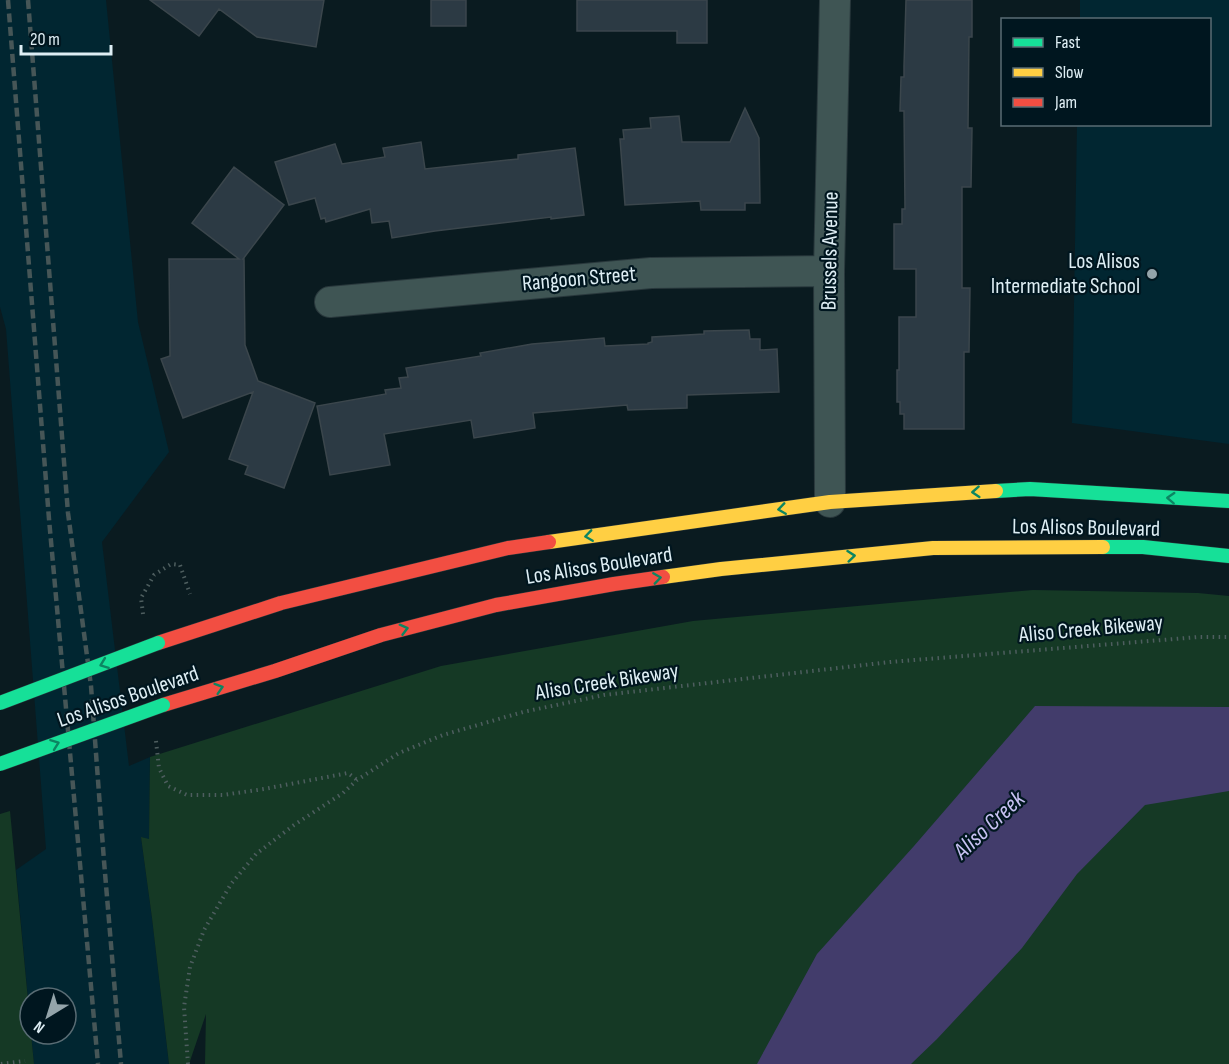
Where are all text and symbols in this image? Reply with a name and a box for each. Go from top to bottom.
scale bar [21,18,111,56]
legend [1001,18,1211,126]
text: 20 m [30,29,60,50]
text: Fast [1055,32,1081,53]
text: Slow [1055,62,1084,83]
text: Jam [1054,92,1077,113]
street label: Brussels Avenue [815,191,845,311]
place label: Los Alisos Intermediate School [991,248,1140,300]
street label: Rangoon Street [521,261,637,297]
marker: Los Alisos Intermediate School [1145,267,1159,281]
one-way arrow [971,486,980,499]
one-way arrow [1166,491,1175,504]
one-way arrow [777,502,786,514]
street label: Los Alisos Boulevard [1012,513,1160,543]
one-way arrow [584,530,593,542]
street label: Los Alisos Boulevard [524,541,674,591]
one-way arrow [846,550,855,563]
one-way arrow [652,572,662,584]
street label: Aliso Creek Bikeway [1017,609,1165,649]
one-way arrow [399,624,409,636]
one-way arrow [99,657,110,669]
street label: Aliso Creek Bikeway [532,657,681,707]
street label: Los Alisos Boulevard [54,660,202,734]
one-way arrow [213,683,224,695]
one-way arrow [49,739,60,752]
water label: Aliso Creek [947,784,1031,866]
north arrow [18,986,78,1046]
text: N [30,1017,49,1037]

